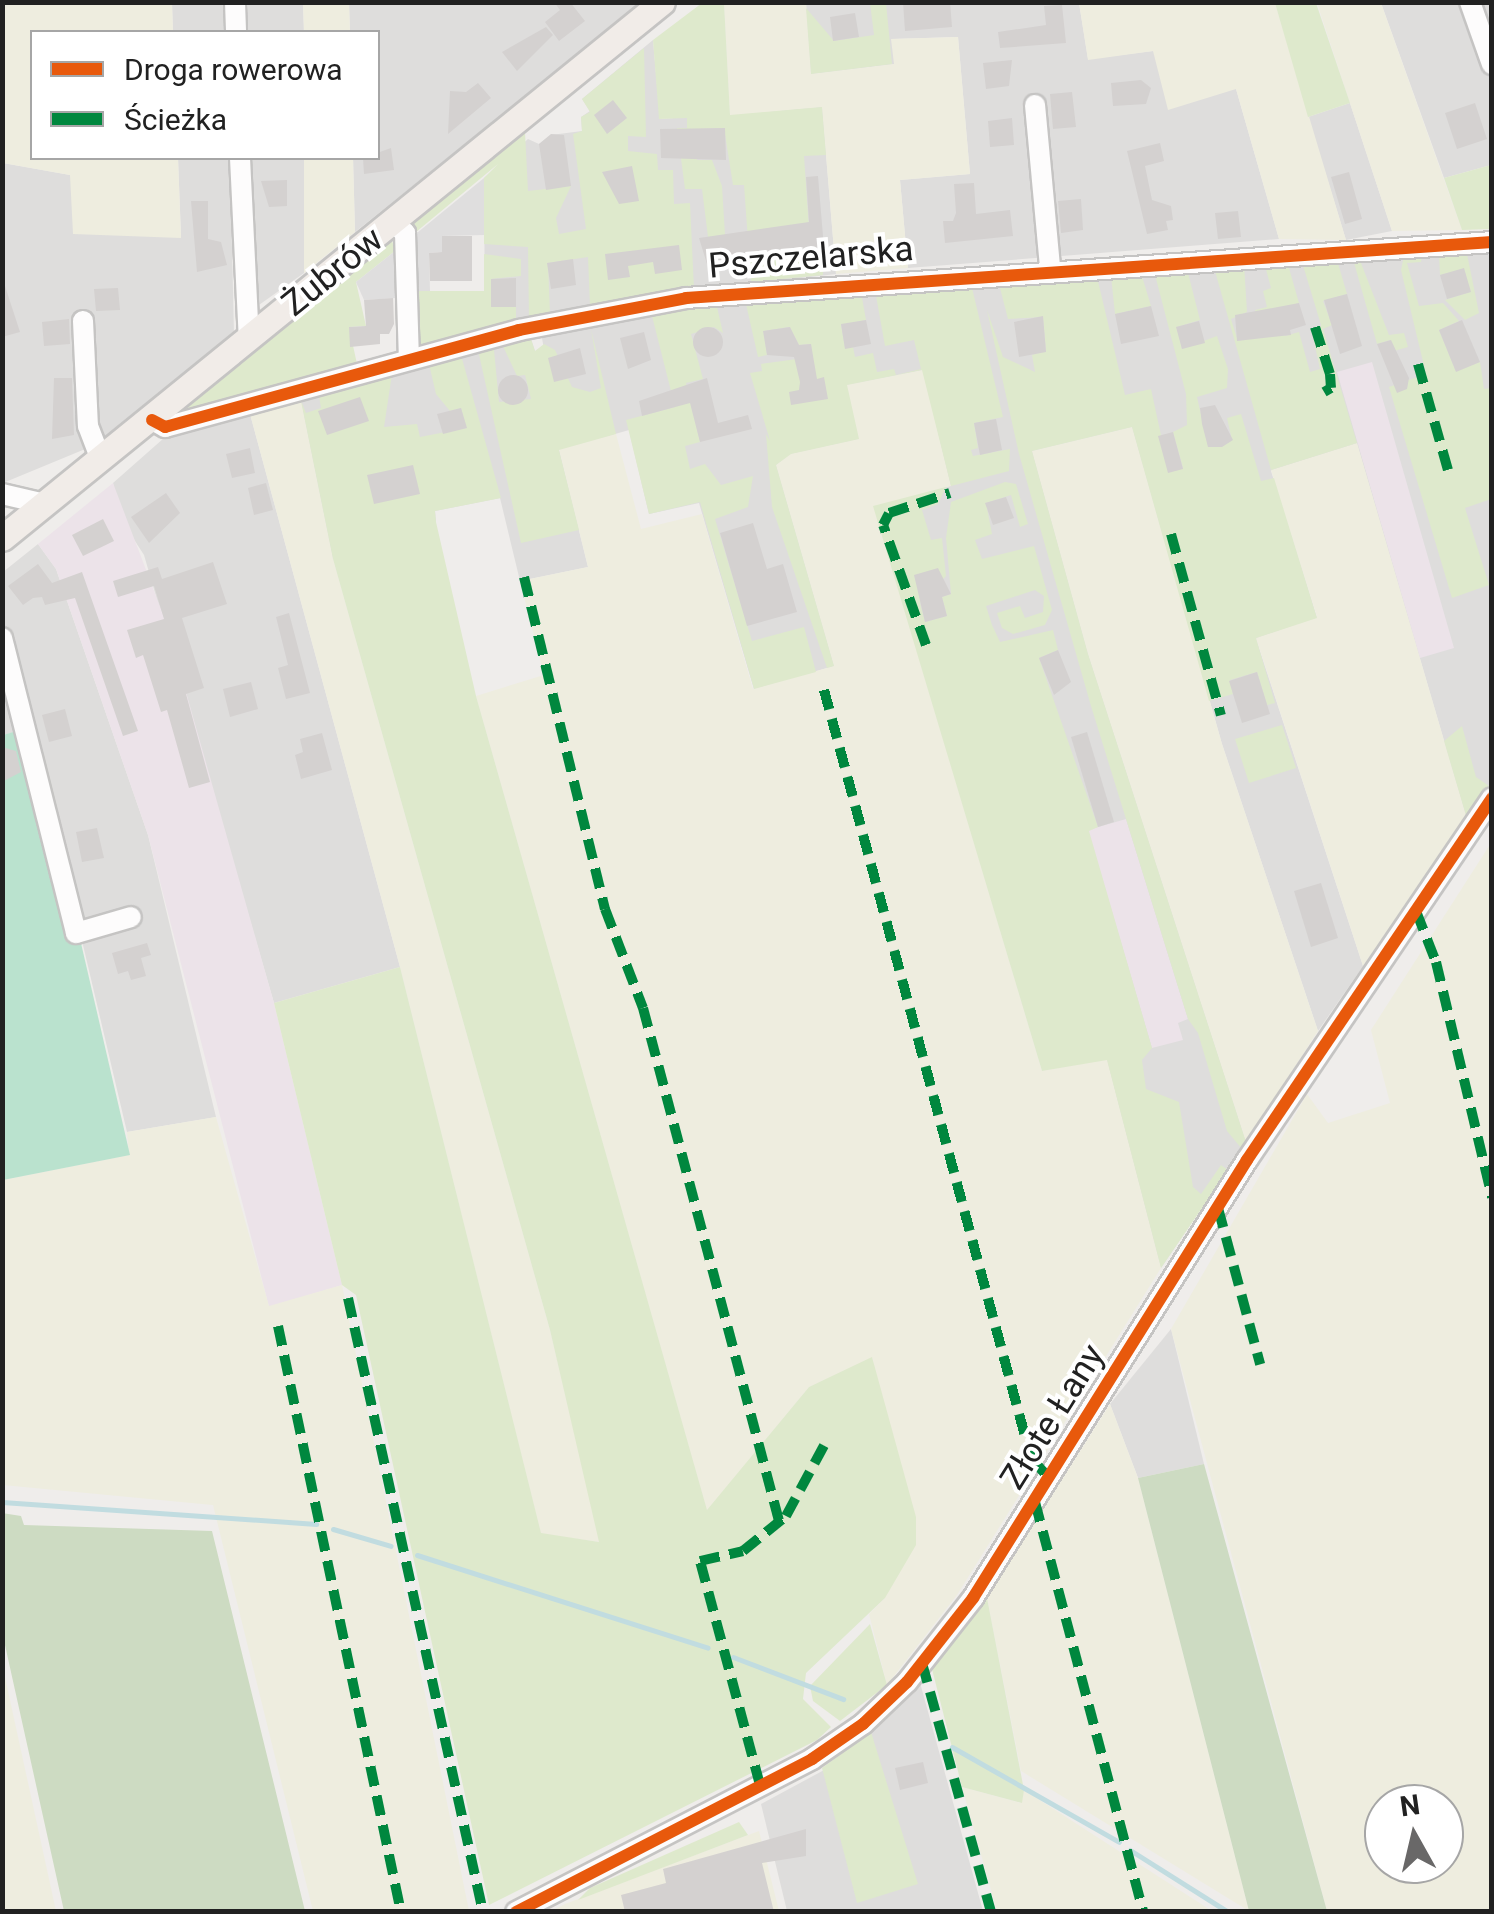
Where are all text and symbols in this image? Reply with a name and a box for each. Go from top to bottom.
legend [30,30,380,160]
text: Droga rowerowa [124,52,343,87]
text: Ścieżka [124,102,227,137]
street label: Żubrów [274,219,392,325]
street label: Pszczelarska [707,228,915,288]
street label: Złote Łany [992,1337,1114,1497]
north arrow [1364,1784,1464,1884]
text: N [1398,1788,1422,1823]

